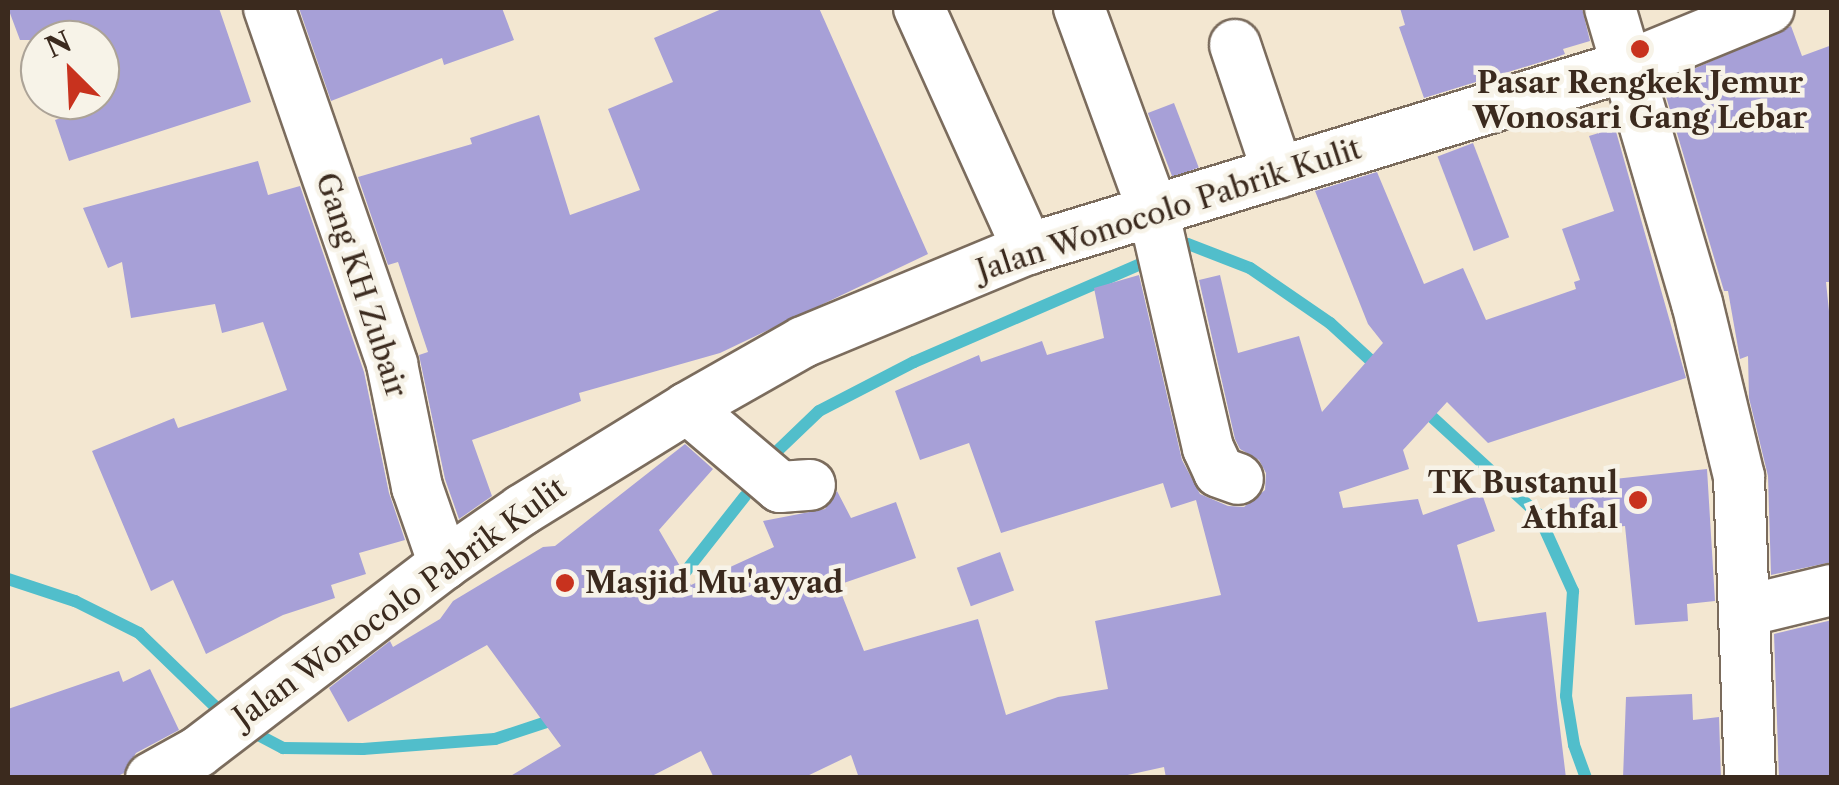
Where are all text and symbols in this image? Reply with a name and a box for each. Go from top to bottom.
north arrow [20,20,120,120]
text: N [41,24,77,65]
marker: Pasar Rengkek Jemur Wonosari Gang Lebar [1629,38,1651,60]
place label: Pasar Rengkek Jemur Wonosari Gang Lebar [1473,65,1807,136]
street label: Jalan Wonocolo Pabrik Kulit [971,131,1367,289]
street label: Gang KH Zubair [308,168,414,402]
place label: TK Bustanul Athfal [1427,465,1618,536]
street label: Jalan Wonocolo Pabrik Kulit [226,470,574,736]
marker: TK Bustanul Athfal [1627,489,1649,511]
place label: Masjid Mu'ayyad [585,565,843,601]
marker: Masjid Mu'ayyad [554,572,576,594]

